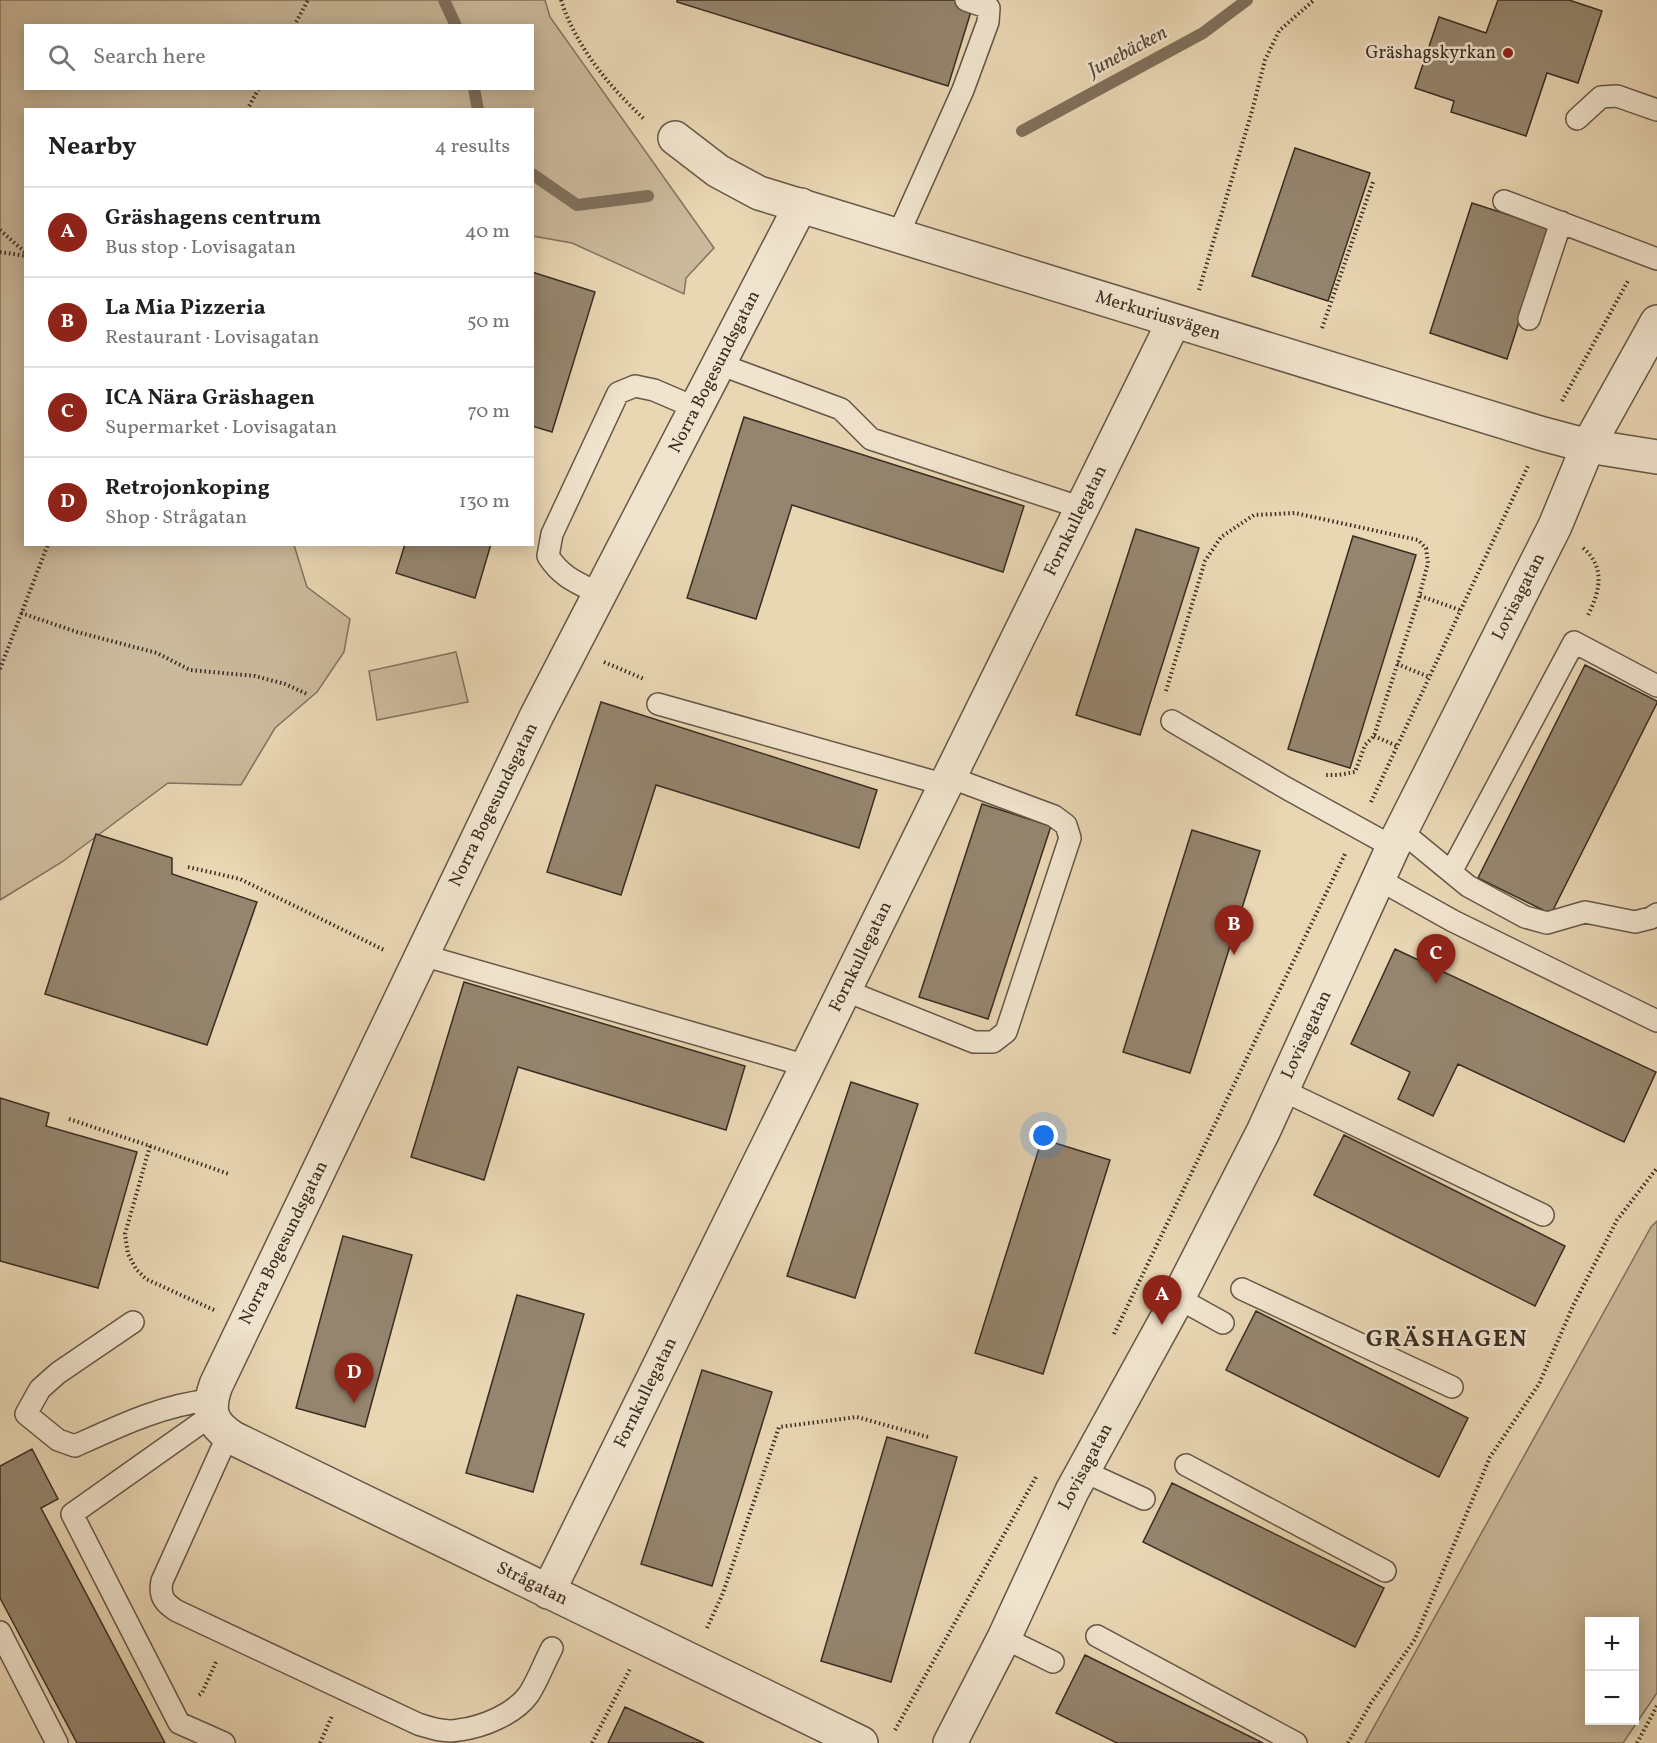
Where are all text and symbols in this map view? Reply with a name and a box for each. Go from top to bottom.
water label: Junebäcken [1082,19,1173,86]
search box [24,24,534,90]
icon: search [45,41,78,74]
place label: Gräshagskyrkan [1365,41,1496,66]
text: Search here [93,42,206,73]
marker: Gräshagskyrkan [1501,46,1515,60]
text: Nearby [48,129,137,165]
text: 4 results [435,133,510,161]
text: Gräshagens centrum [105,203,321,234]
text: A [60,218,75,246]
text: 40 m [465,218,510,246]
text: Bus stop · Lovisagatan [105,234,296,262]
street label: Merkuriusvägen [1092,285,1224,347]
street label: Norra Bogesundsgatan [663,286,767,458]
text: La Mia Pizzeria [105,293,266,324]
text: B [61,308,74,336]
text: 50 m [467,308,510,336]
text: Restaurant · Lovisagatan [105,324,319,352]
text: ICA Nära Gräshagen [105,383,315,414]
text: C [61,398,74,426]
text: 70 m [467,398,510,426]
text: Supermarket · Lovisagatan [105,414,337,442]
street label: Fornkullegatan [1038,461,1114,581]
text: Retrojonkoping [105,473,270,504]
text: D [60,488,75,516]
text: 130 m [459,488,510,516]
text: Shop · Strågatan [105,504,247,532]
street label: Lovisagatan [1486,549,1552,645]
street label: Norra Bogesundsgatan [443,719,545,891]
street label: Fornkullegatan [823,897,899,1017]
pin: B [1214,906,1254,955]
pin: C [1416,934,1456,984]
street label: Lovisagatan [1276,986,1339,1083]
your location [1029,1121,1058,1150]
street label: Norra Bogesundsgatan [233,1157,335,1329]
pin: A [1142,1276,1182,1325]
district label: GRÄSHAGEN [1366,1323,1528,1357]
street label: Fornkullegatan [608,1333,684,1453]
pin: D [334,1354,374,1403]
street label: Lovisagatan [1053,1419,1119,1515]
street label: Strågatan [492,1556,572,1612]
map controls [1585,1617,1639,1725]
button: + [1585,1617,1639,1671]
button: − [1585,1671,1639,1725]

